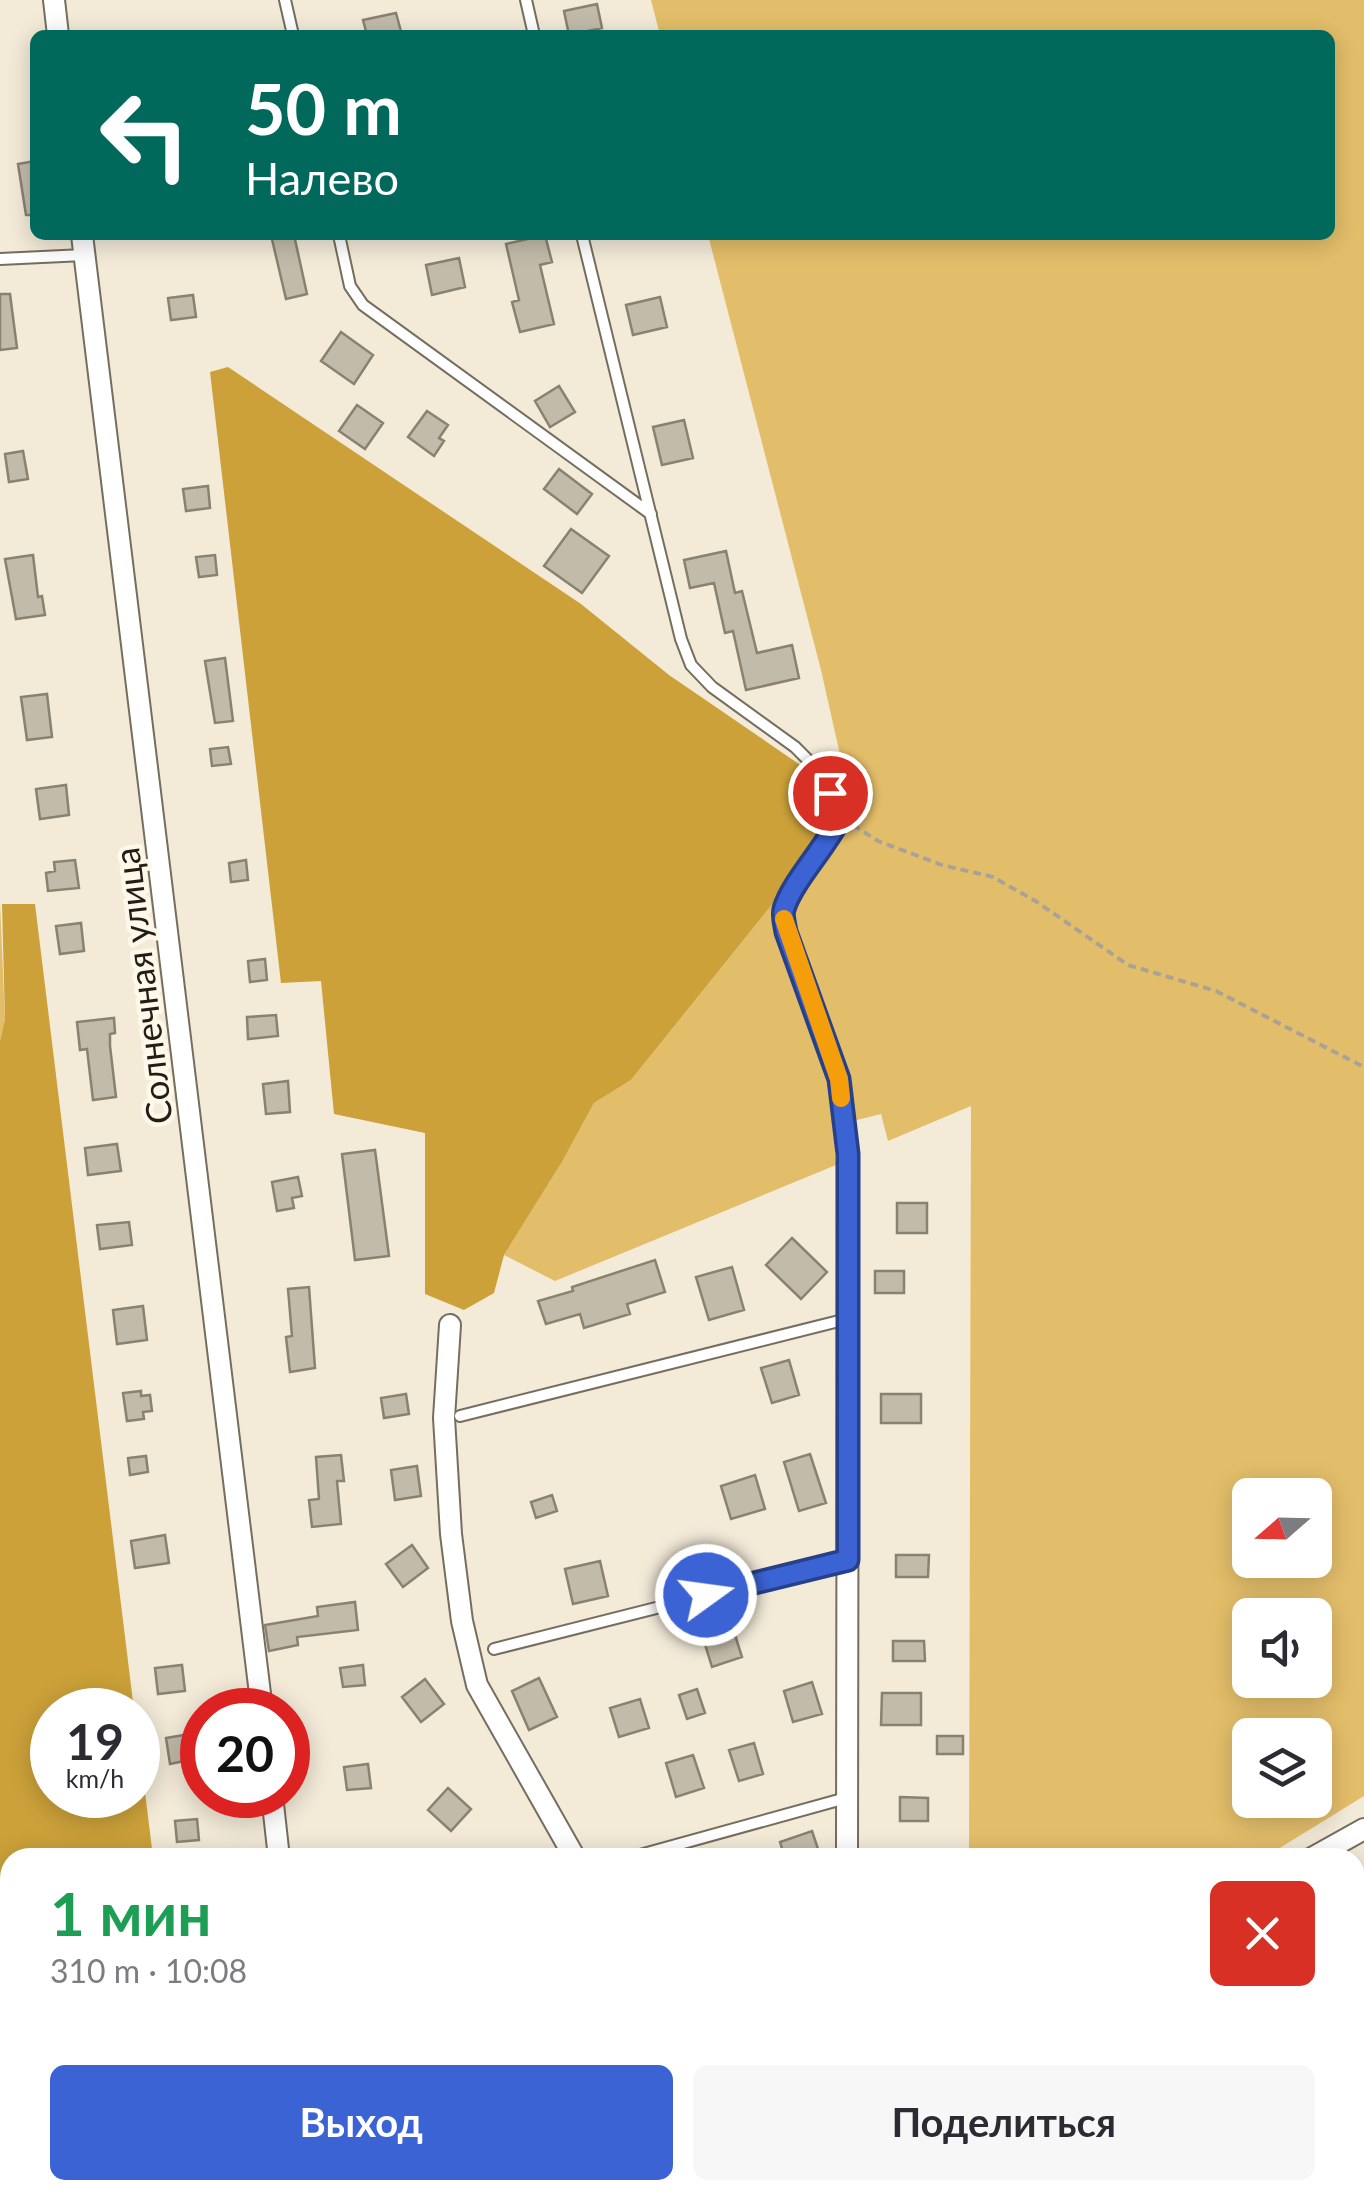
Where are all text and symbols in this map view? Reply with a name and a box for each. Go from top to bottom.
text: 50 m [245,66,402,150]
icon: left [80,70,210,200]
text: Налево [245,151,399,205]
pin [788,751,873,836]
icon: arrive [803,766,858,821]
street label: Солнечная улица [104,846,180,1126]
north arrow [1232,1478,1332,1578]
map controls [1232,1478,1332,1818]
position arrow [654,1543,758,1647]
button: sound [1232,1598,1332,1698]
speed limit sign: 20 [180,1688,310,1818]
text: 19 [66,1711,124,1771]
button: layers [1232,1718,1332,1818]
text: km/h [66,1763,124,1793]
text: 1 мин [50,1877,212,1949]
button: close [1210,1881,1315,1986]
text: 310 m · 10:08 [50,1951,247,1990]
button: Выход [50,2065,673,2180]
button: Поделиться [693,2065,1315,2180]

